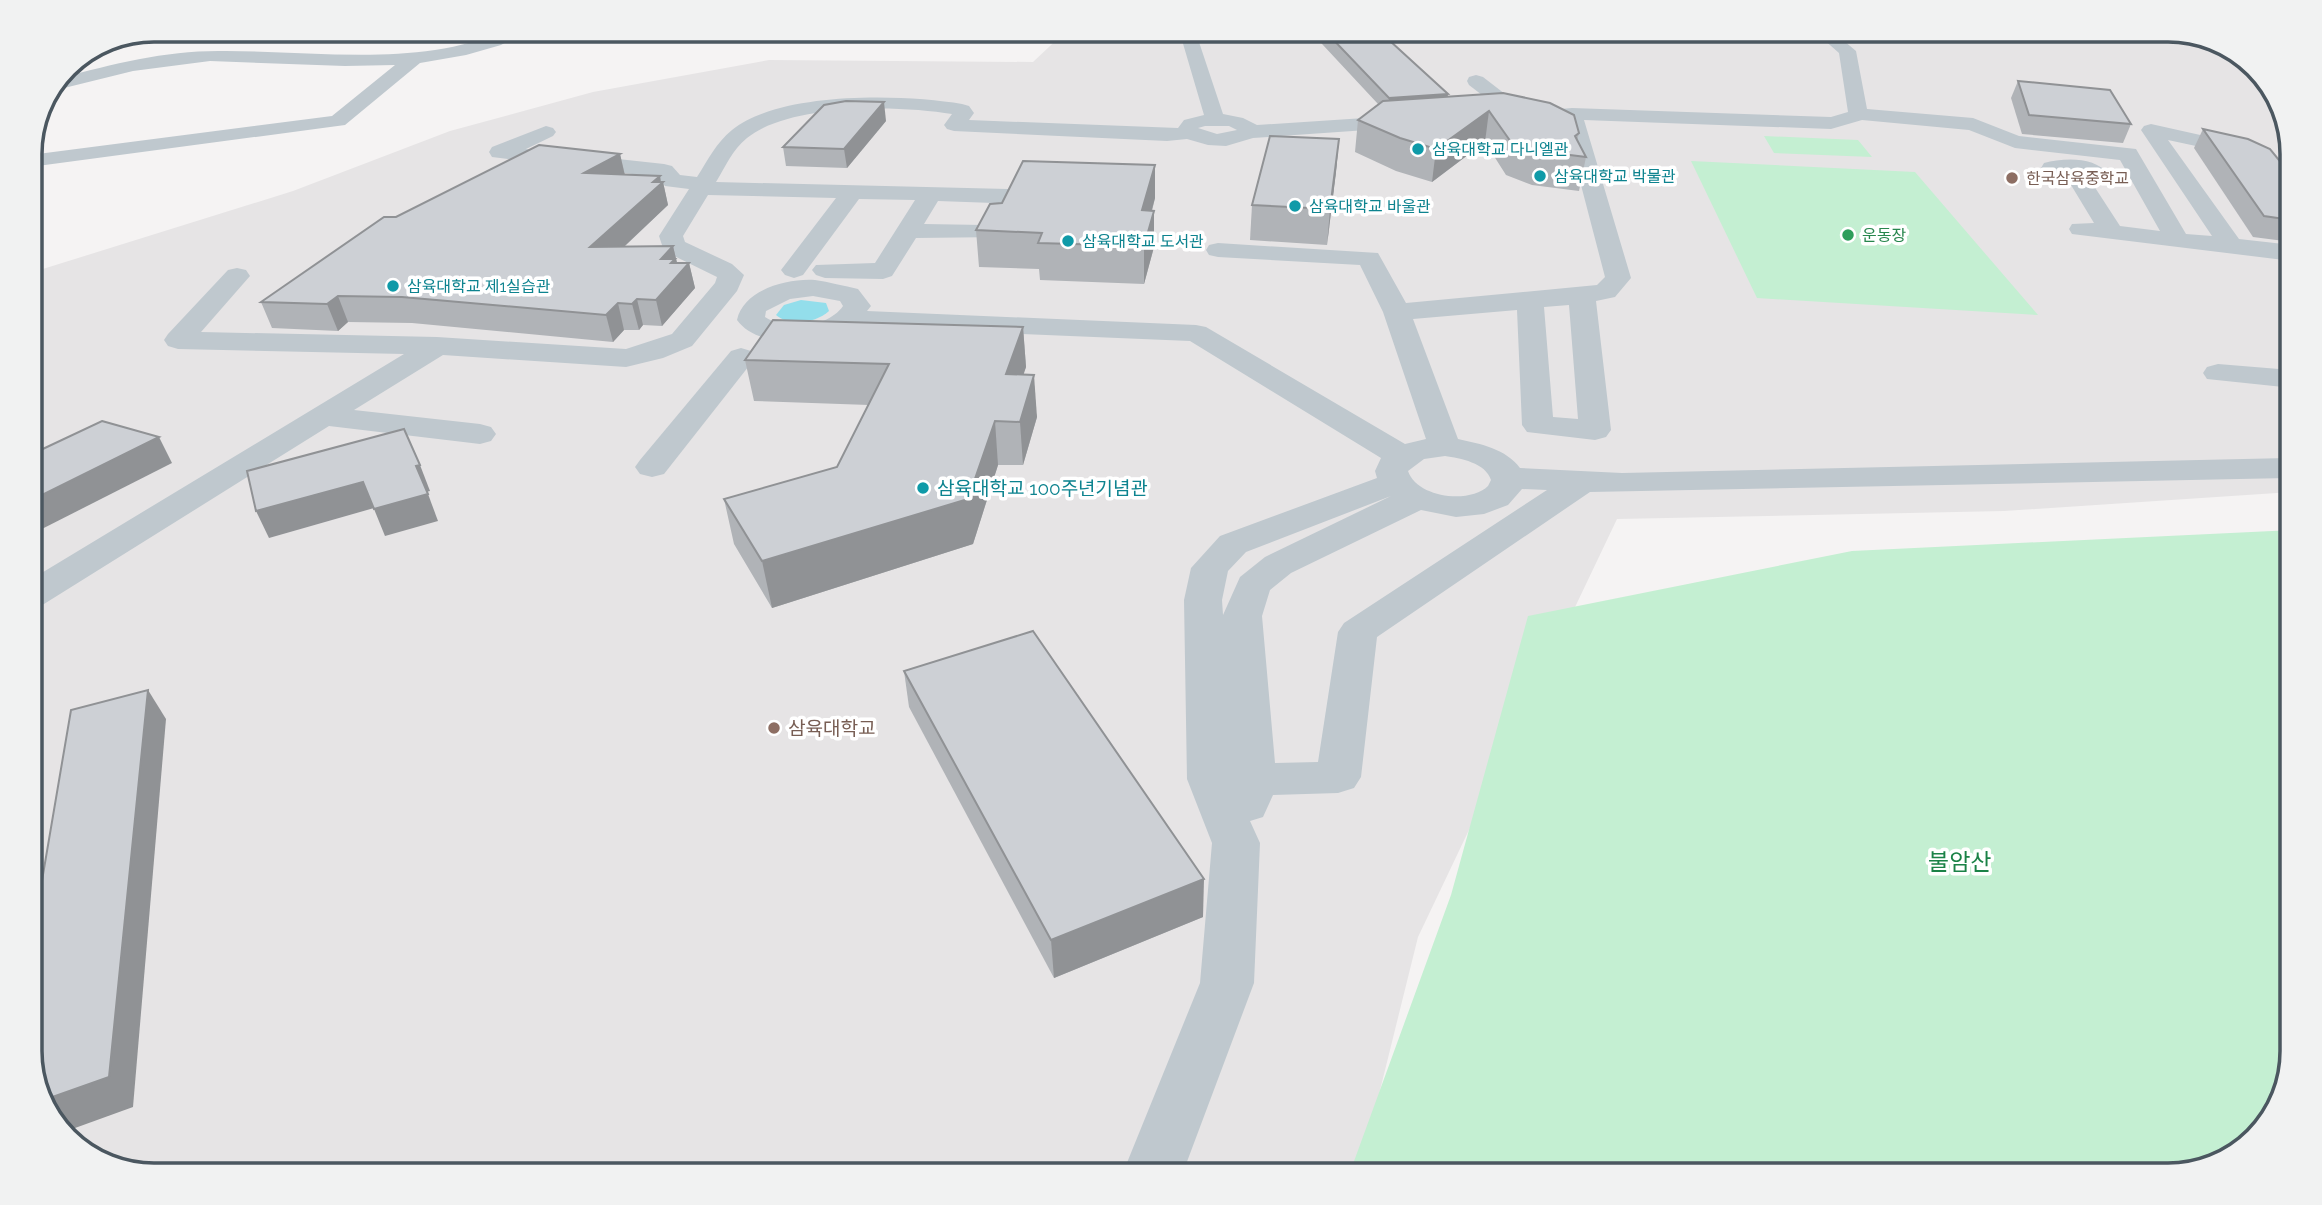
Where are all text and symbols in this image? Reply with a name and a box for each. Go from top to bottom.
place label: 삼육대학교 다니엘관 [1432,140,1569,159]
marker: 삼육대학교 다니엘관 [1410,141,1426,157]
place label: 삼육대학교 박물관 [1554,167,1676,186]
marker: 삼육대학교 박물관 [1532,168,1548,184]
place label: 한국삼육중학교 [2026,169,2129,188]
marker: 한국삼육중학교 [2004,170,2020,186]
place label: 삼육대학교 바울관 [1309,197,1431,216]
marker: 삼육대학교 바울관 [1287,198,1303,214]
place label: 운동장 [1862,226,1906,245]
marker: 운동장 [1840,227,1856,243]
place label: 삼육대학교 도서관 [1082,232,1204,251]
marker: 삼육대학교 도서관 [1060,233,1076,249]
place label: 삼육대학교 제1실습관 [407,277,551,296]
marker: 삼육대학교 제1실습관 [385,278,401,294]
place label: 삼육대학교 100주년기념관 [937,477,1148,499]
marker: 삼육대학교 100주년기념관 [915,480,931,496]
place label: 삼육대학교 [788,717,875,739]
marker: 삼육대학교 [766,720,782,736]
park label: 불암산 [1928,848,1992,875]

